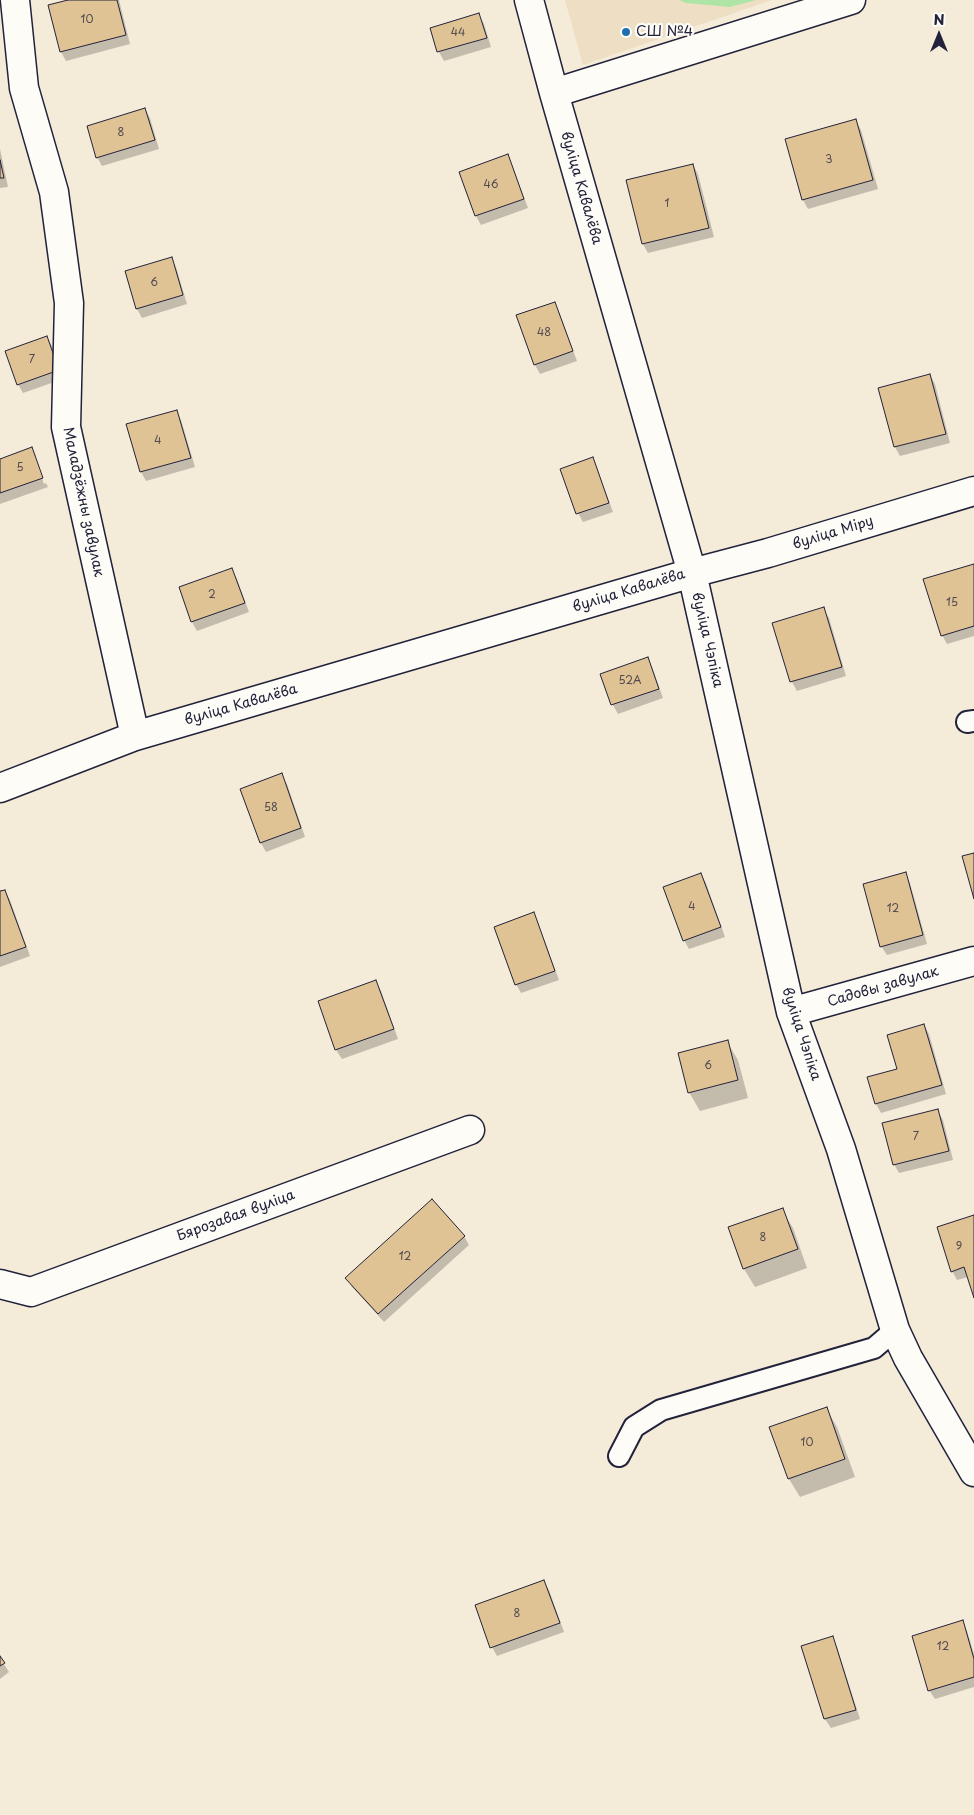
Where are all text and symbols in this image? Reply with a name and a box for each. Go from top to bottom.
text: N [933,9,945,30]
north arrow [914,10,964,60]
house number: 10 [81,13,93,27]
place label: СШ №4 [636,24,693,40]
house number: 44 [451,26,465,40]
marker: СШ №4 [620,26,632,38]
house number: 8 [118,126,124,140]
street label: вуліца Кавалёва [557,130,605,246]
house number: 3 [825,153,833,167]
house number: 46 [484,178,498,192]
house number: 1 [665,197,669,211]
house number: 6 [150,276,158,290]
house number: 48 [537,326,551,340]
house number: 7 [29,353,35,367]
street label: Маладзёжны завулак [59,426,107,578]
house number: 4 [154,434,162,448]
house number: 5 [16,461,24,475]
street label: вуліца Міру [791,513,875,553]
street label: вуліца Кавалёва [571,566,687,616]
house number: 2 [208,588,216,602]
street label: вуліца Чэпіка [688,591,726,689]
house number: 15 [946,596,958,610]
house number: 52А [619,674,641,688]
street label: вуліца Кавалёва [183,681,299,729]
house number: 58 [264,801,278,815]
house number: 4 [688,900,696,914]
house number: 12 [887,902,899,916]
street label: Садовы завулак [826,963,940,1011]
street label: вуліца Чэпіка [778,985,824,1083]
house number: 6 [704,1059,712,1073]
house number: 7 [913,1130,919,1144]
street label: Бярозавая вуліца [175,1187,297,1245]
house number: 8 [760,1231,766,1245]
house number: 9 [956,1240,962,1254]
house number: 12 [399,1250,411,1264]
house number: 10 [801,1436,813,1450]
house number: 8 [514,1607,520,1621]
house number: 12 [937,1640,949,1654]

